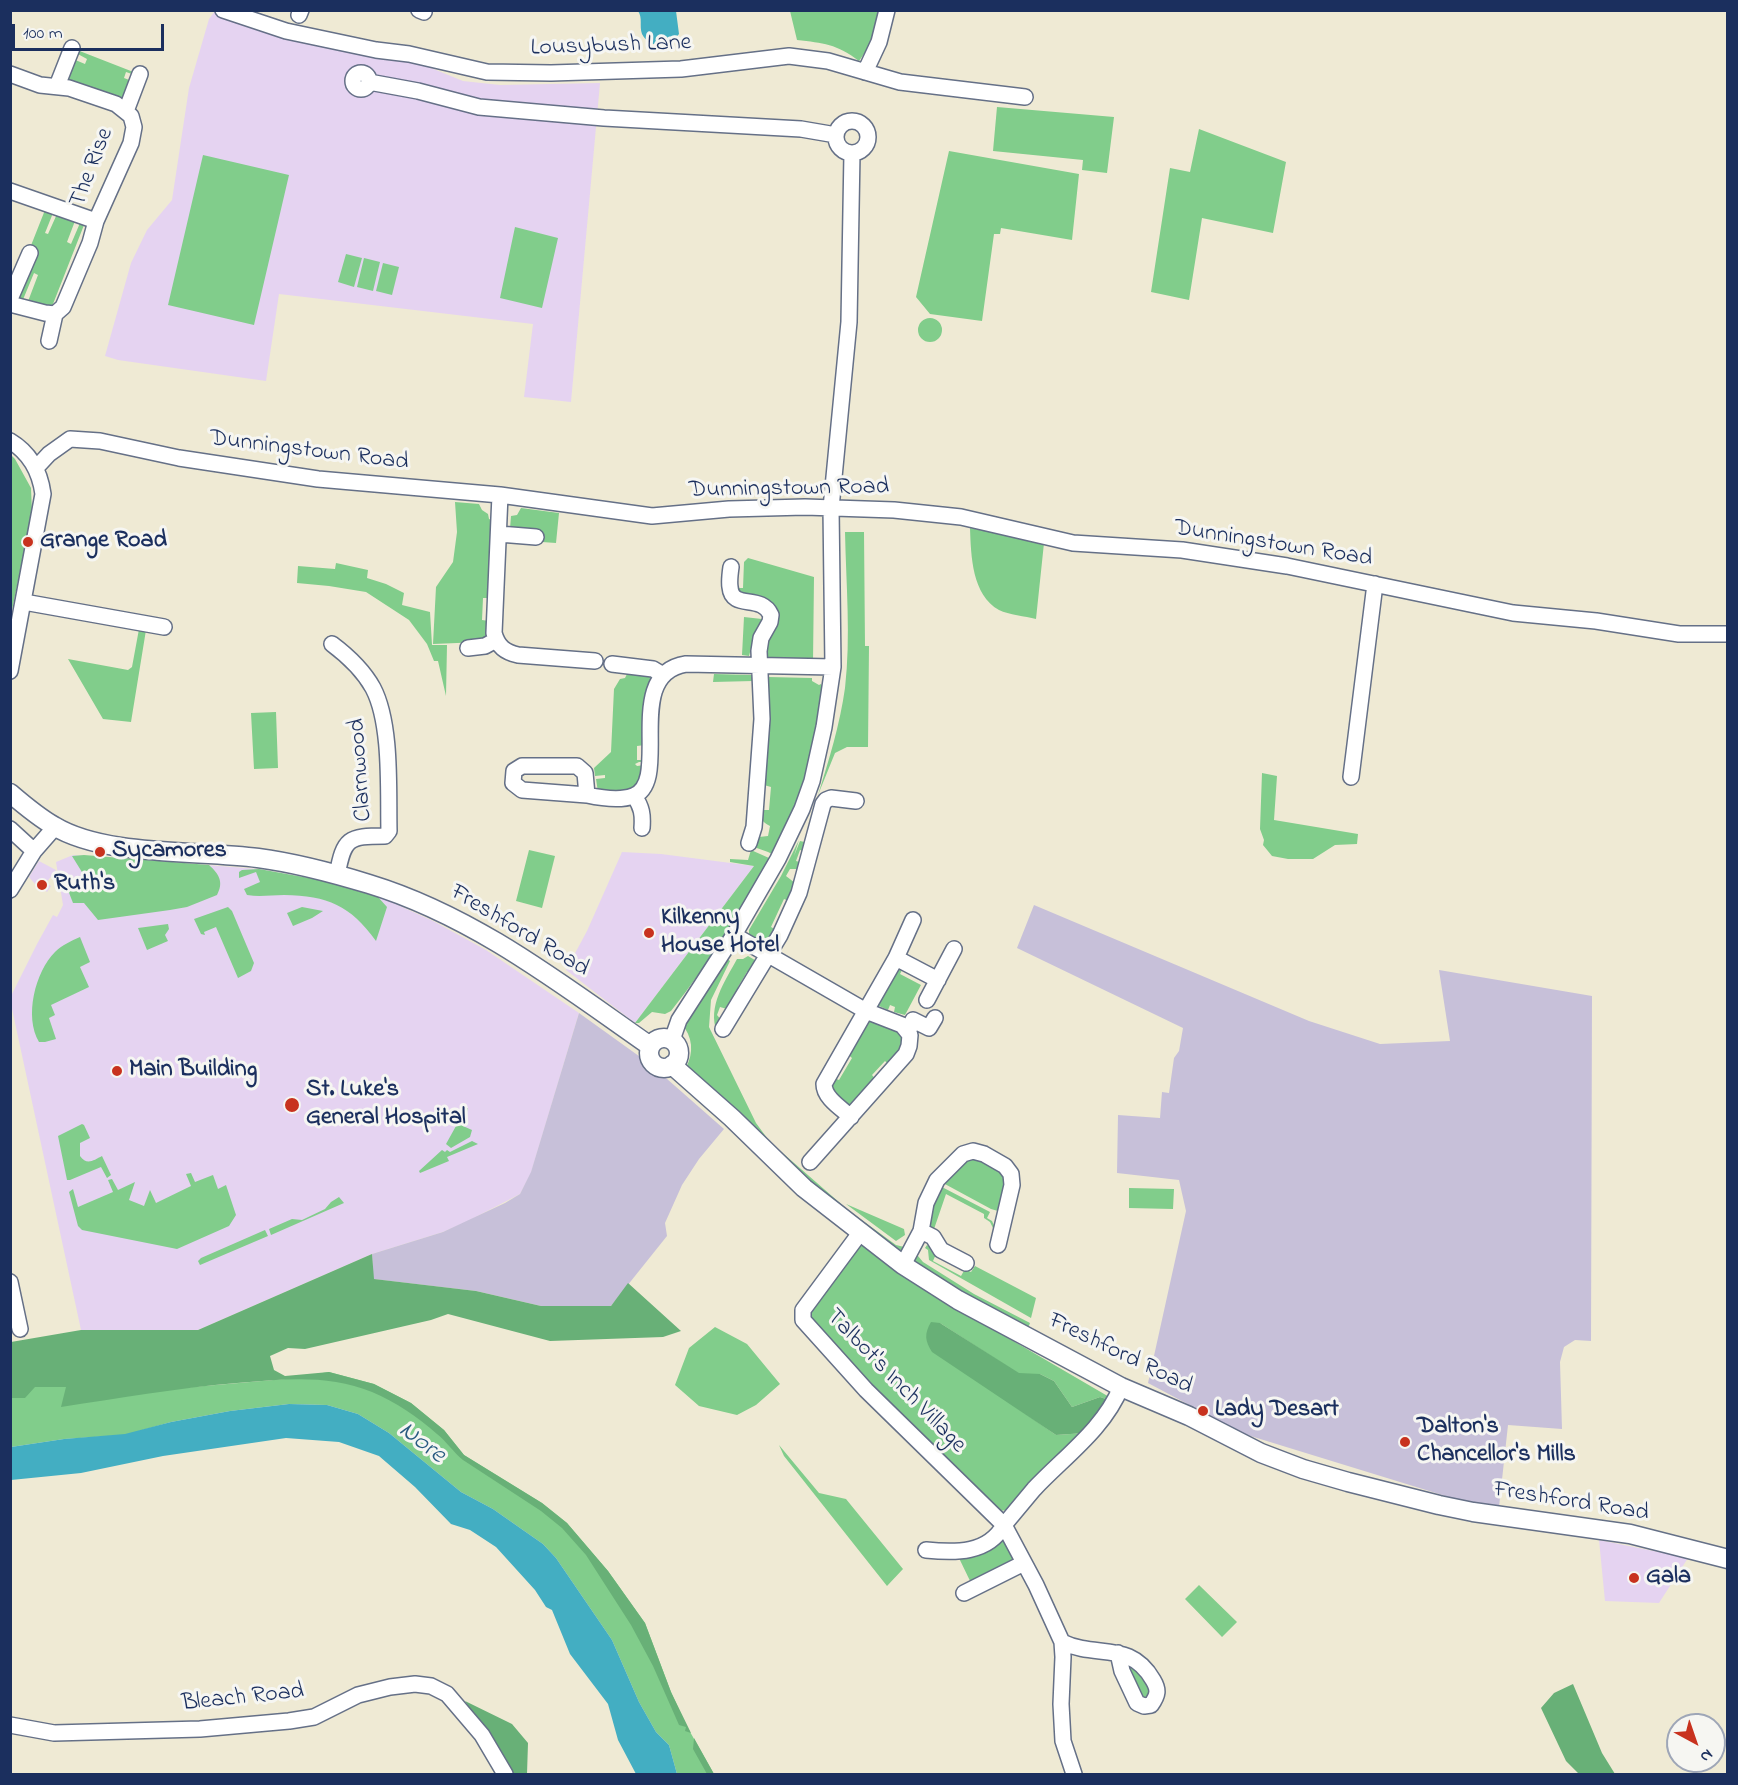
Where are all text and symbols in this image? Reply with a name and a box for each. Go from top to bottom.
scale bar [15,12,166,50]
text: 100 m [23,21,63,47]
street label: Lousybush Lane [530,30,692,64]
street label: The Rise [65,124,121,212]
street label: Dunningstown Road [208,425,410,479]
street label: Dunningstown Road [689,474,889,506]
street label: Dunningstown Road [1172,515,1374,575]
place label: Grange Road [40,528,167,556]
marker: Grange Road [21,535,35,549]
street label: Clarnwood [344,717,380,823]
place label: Sycamores [112,838,227,866]
marker: Sycamores [93,845,107,859]
place label: Ruth's [54,871,115,899]
marker: Ruth's [35,878,49,892]
street label: Freshford Road [444,879,594,985]
place label: Kilkenny House Hotel [661,905,779,961]
marker: Kilkenny House Hotel [642,926,656,940]
place label: Main Building [129,1057,257,1085]
marker: Main Building [110,1064,124,1078]
place label: St. Luke's General Hospital [306,1077,466,1133]
marker: St. Luke's General Hospital [283,1096,301,1114]
street label: Talbot's Inch Village [819,1304,971,1460]
street label: Freshford Road [1043,1308,1197,1402]
place label: Lady Desart [1215,1397,1339,1425]
marker: Lady Desart [1196,1404,1210,1418]
place label: Dalton's Chancellor's Mills [1417,1414,1576,1470]
water label: Nore [391,1416,451,1472]
marker: Dalton's Chancellor's Mills [1398,1435,1412,1449]
street label: Freshford Road [1491,1477,1651,1529]
place label: Gala [1646,1564,1691,1592]
marker: Gala [1627,1571,1641,1585]
street label: Bleach Road [180,1678,306,1720]
north arrow [1666,1713,1726,1773]
text: N [1694,1743,1718,1768]

